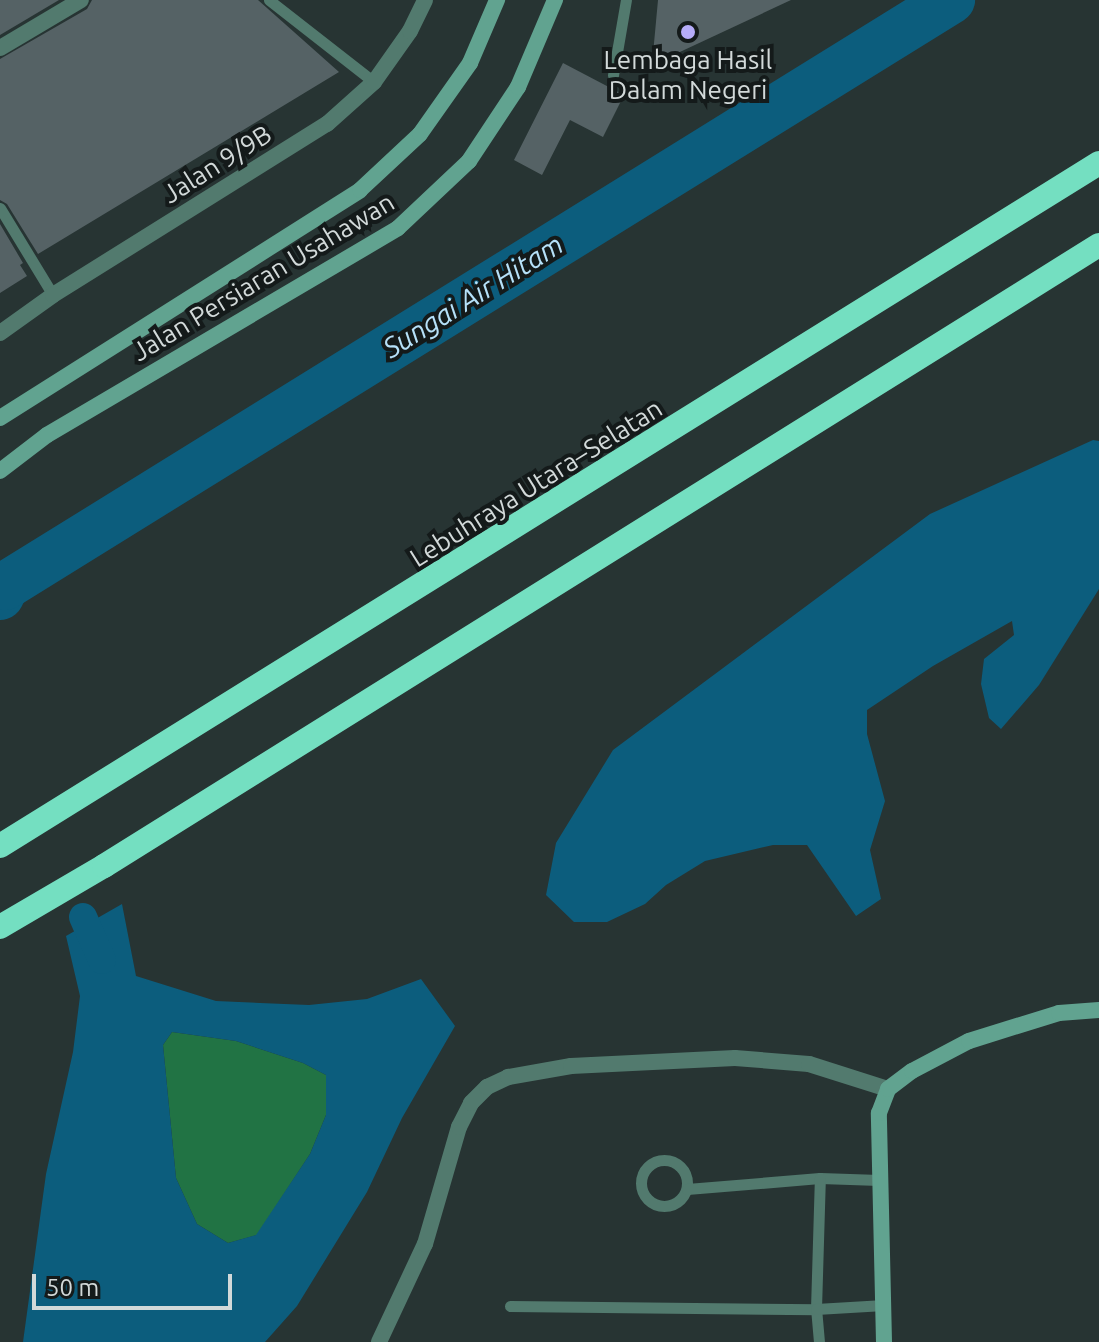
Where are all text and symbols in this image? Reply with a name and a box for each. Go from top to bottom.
marker: Lembaga Hasil Dalam Negeri [679,23,697,41]
place label: Lembaga Hasil Dalam Negeri [604,44,772,106]
street label: Jalan 9/9B [157,118,277,210]
street label: Jalan Persiaran Usahawan [126,186,400,368]
water label: Sungai Air Hitam [377,227,569,365]
street label: Lebuhraya Utara–Selatan [404,393,668,573]
scale bar [36,1258,236,1308]
text: 50 m [46,1274,99,1301]

